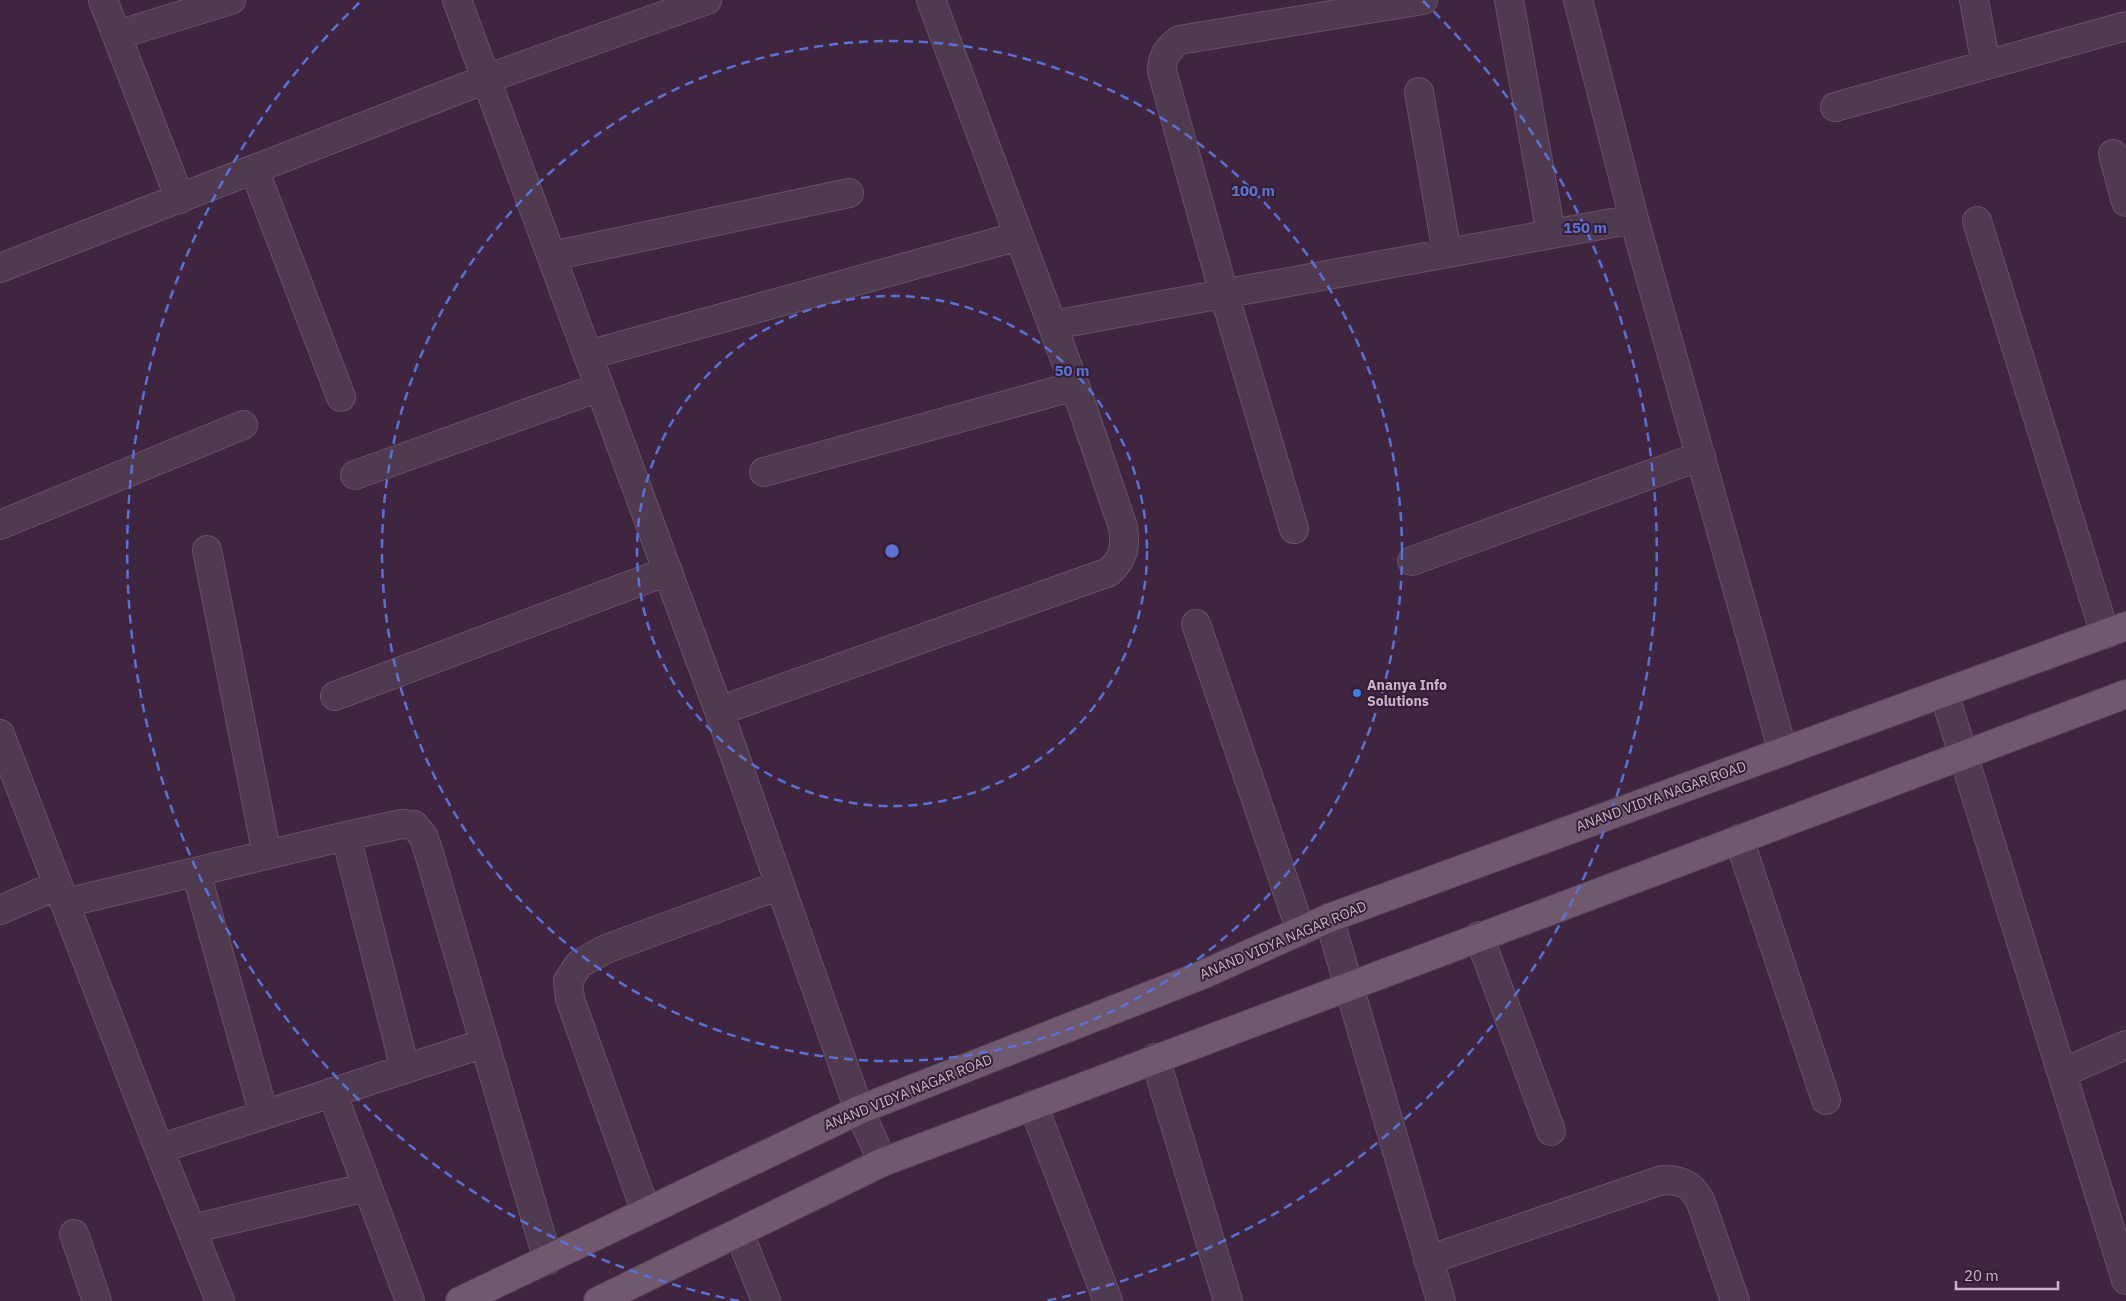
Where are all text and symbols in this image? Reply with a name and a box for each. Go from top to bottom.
text: 100 m [1231,181,1275,200]
text: 150 m [1563,218,1607,237]
text: 50 m [1055,361,1089,380]
centre of rings [883,542,901,560]
place label: Ananya Info Solutions [1367,676,1447,710]
marker: Ananya Info Solutions [1351,687,1363,699]
street label: ANAND VIDYA NAGAR ROAD [1573,757,1749,835]
street label: ANAND VIDYA NAGAR ROAD [1197,897,1369,983]
street label: ANAND VIDYA NAGAR ROAD [821,1050,995,1134]
scale bar [1956,1258,2058,1290]
text: 20 m [1964,1266,1999,1285]

